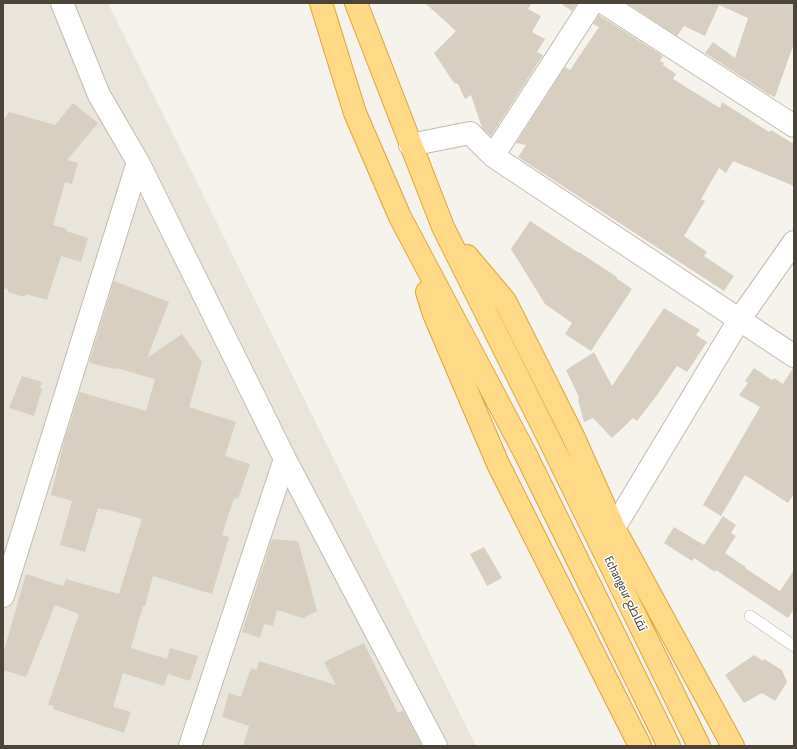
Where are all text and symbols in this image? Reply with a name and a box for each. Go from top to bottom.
street label: Echangeur تقاطع [600,554,650,634]

